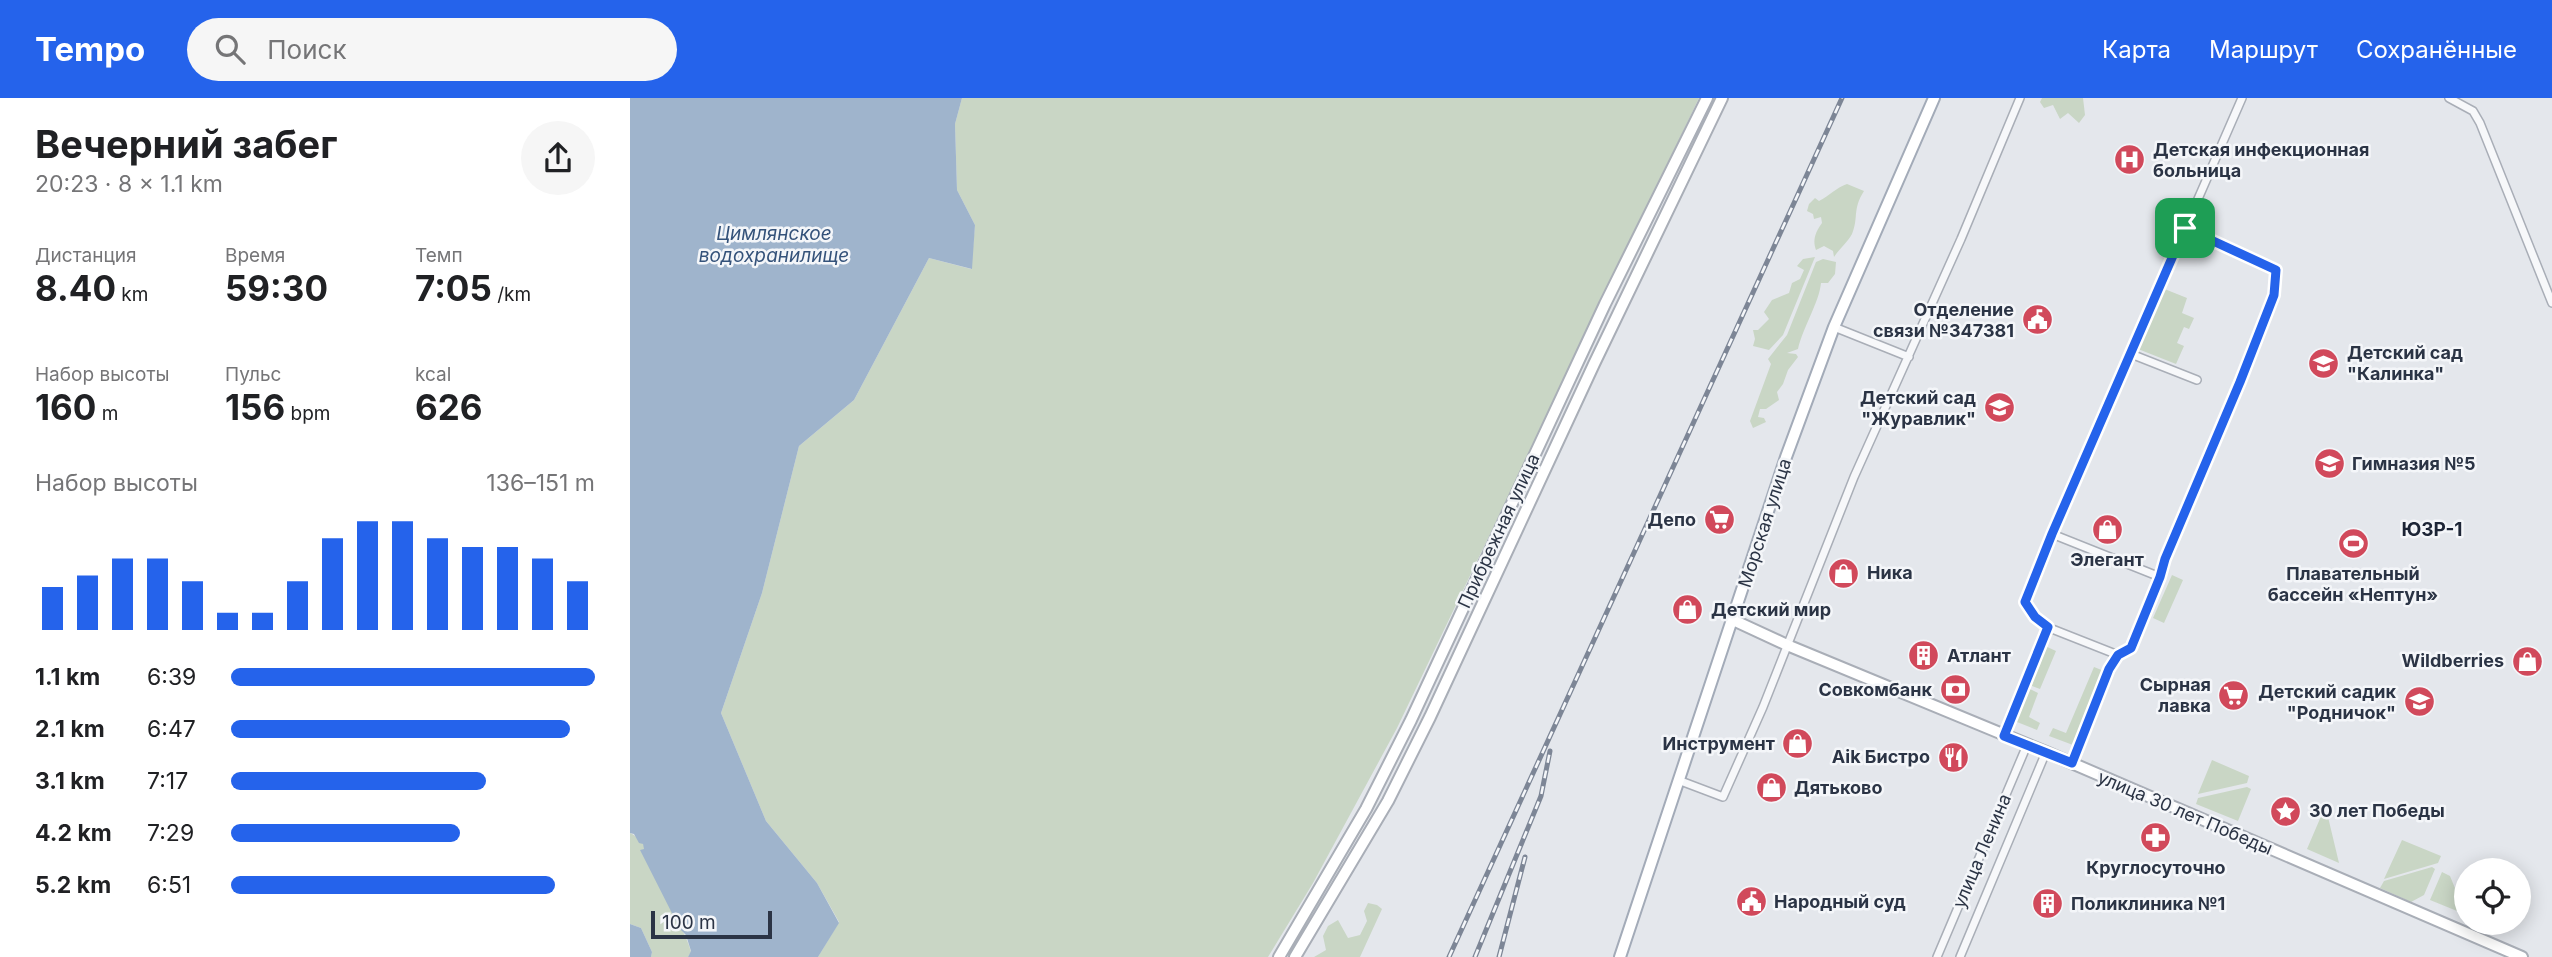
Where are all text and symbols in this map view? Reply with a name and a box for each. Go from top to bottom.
search box [187,18,677,81]
text: Tempo [35,29,145,69]
icon: search [211,30,249,68]
text: Поиск [267,34,347,65]
text: Карта [2102,35,2171,64]
text: Маршрут [2209,35,2318,64]
text: Сохранённые [2356,35,2517,64]
text: Вечерний забег [35,121,337,167]
button: share [521,121,595,195]
place label: Детская инфекционная больница [2153,139,2369,181]
hospital icon: Детская инфекционная больница [2113,143,2147,177]
text: 20:23 · 8 × 1.1 km [35,170,223,198]
pin [2155,198,2215,258]
icon: arrive [2166,209,2204,247]
water label: Цимлянское водохранилище [699,222,849,267]
text: Дистанция [35,244,137,267]
text: Время [225,244,285,267]
text: Темп [415,244,463,267]
text: 8.40 [35,267,116,309]
text: 59:30 [225,267,328,309]
text: 7:05 [415,267,492,309]
text: km [116,283,148,306]
text: /km [492,283,531,306]
place label: Отделение связи №347381 [1873,299,2014,341]
public building icon: Отделение связи №347381 [2020,303,2054,337]
place label: Детский сад "Калинка" [2347,342,2463,384]
school or university icon: Детский сад "Калинка" [2307,346,2341,380]
text: Набор высоты [35,363,170,386]
text: Пульс [225,363,281,386]
text: kcal [415,363,451,386]
text: 160 [35,386,96,428]
text: 156 [225,386,285,428]
text: 626 [415,386,483,428]
place label: Детский сад "Журавлик" [1860,387,1976,429]
school or university icon: Детский сад "Журавлик" [1982,391,2016,425]
text: m [96,402,118,425]
text: bpm [285,402,330,425]
school or university icon: Гимназия №5 [2312,447,2346,481]
street label: Прибрежная улица [1453,450,1544,612]
place label: Гимназия №5 [2352,453,2476,474]
street label: Морская улица [1734,456,1795,590]
text: Набор высоты [35,469,198,497]
text: 136–151 m [486,469,595,497]
supermarket icon: Депо [1702,503,1736,537]
place label: Депо [1648,509,1696,530]
shop icon: Элегант [2090,512,2124,546]
district label: ЮЗР-1 [2401,518,2463,541]
sports icon: Плавательный бассейн «Нептун» [2336,526,2370,560]
place label: Элегант [2070,549,2144,570]
shop icon: Ника [1827,556,1861,590]
place label: Ника [1867,562,1913,583]
place label: Плавательный бассейн «Нептун» [2268,563,2438,605]
shop icon: Детский мир [1671,593,1705,627]
place label: Детский мир [1711,599,1831,620]
building icon: Атлант [1907,639,1941,673]
shop icon: Wildberries [2510,644,2544,678]
place label: Атлант [1947,645,2011,666]
place label: Wildberries [2402,650,2504,671]
text: 1.1 km [35,663,100,691]
text: 6:39 [147,663,196,691]
bank icon: Совкомбанк [1938,673,1972,707]
place label: Сырная лавка [2140,674,2211,716]
supermarket icon: Сырная лавка [2217,678,2251,712]
place label: Совкомбанк [1818,679,1932,700]
place label: Детский садик "Родничок" [2258,681,2397,723]
school or university icon: Детский садик "Родничок" [2402,685,2436,719]
text: 2.1 km [35,715,105,743]
text: 6:47 [147,715,196,743]
shop icon: Инструмент [1781,727,1815,761]
place label: Инструмент [1663,733,1775,754]
restaurant icon: Aik Бистро [1936,740,1970,774]
place label: Aik Бистро [1832,746,1930,767]
street label: улица 30 лет Победы [2095,766,2276,859]
text: 3.1 km [35,767,105,795]
text: 7:17 [147,767,188,795]
shop icon: Дятьково [1754,771,1788,805]
place label: Дятьково [1794,777,1883,798]
street label: улица Ленина [1948,790,2015,911]
place icon: 30 лет Победы [2269,794,2303,828]
place label: 30 лет Победы [2309,800,2445,821]
text: 4.2 km [35,819,112,847]
text: 7:29 [147,819,194,847]
pharmacy icon: Круглосуточно [2139,820,2173,854]
place label: Круглосуточно [2086,857,2226,878]
map controls [2454,858,2531,935]
button: locate [2454,858,2531,935]
text: 5.2 km [35,871,111,899]
text: 6:51 [147,871,191,899]
public building icon: Народный суд [1734,885,1768,919]
building icon: Поликлиника №1 [2031,887,2065,921]
place label: Народный суд [1774,891,1906,912]
place label: Поликлиника №1 [2071,893,2225,914]
scale bar [651,908,772,940]
text: 100 m [662,911,716,934]

